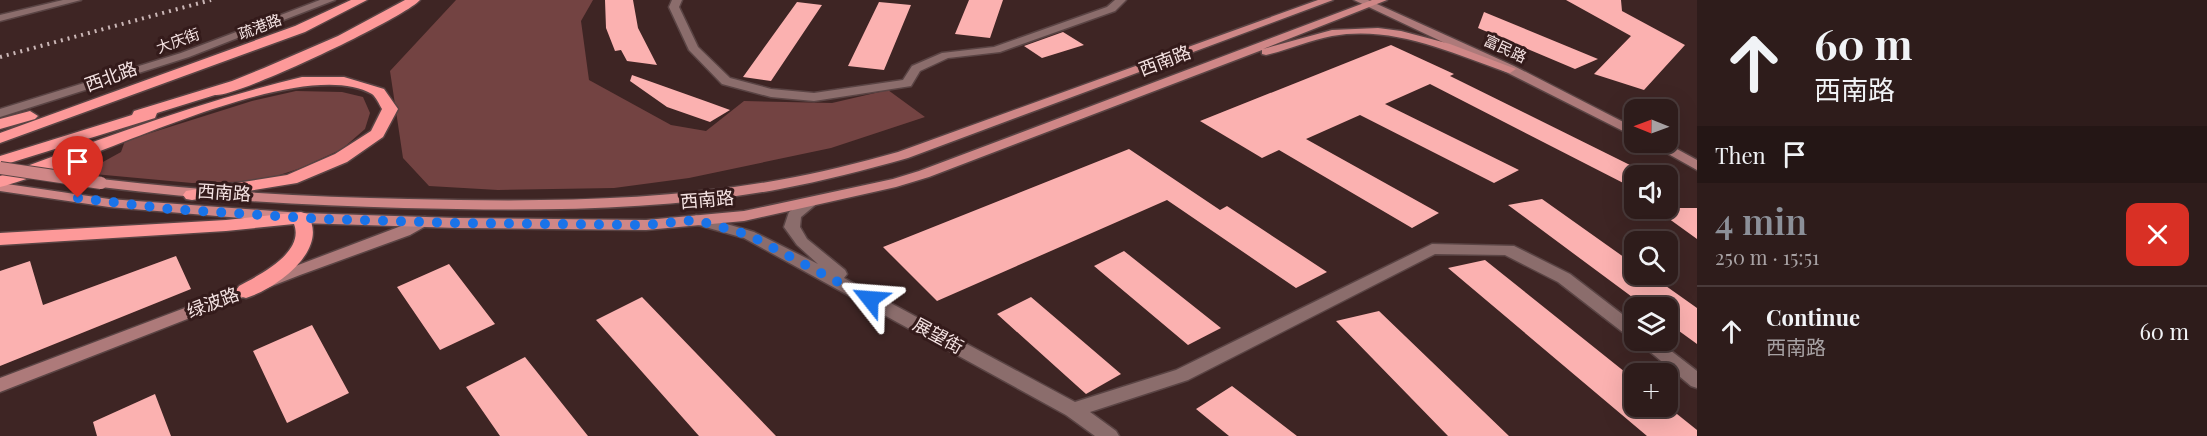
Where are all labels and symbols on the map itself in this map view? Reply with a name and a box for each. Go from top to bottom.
street label: 疏港路 [235,9,284,43]
street label: 大庆街 [153,23,202,57]
street label: 富民路 [1481,30,1530,67]
street label: 西南路 [1135,39,1194,81]
street label: 西北路 [81,56,140,97]
north arrow [1624,99,1678,153]
pin [52,136,103,198]
street label: 西南路 [196,178,252,206]
street label: 西南路 [679,185,735,213]
position arrow [838,267,902,331]
street label: 绿波路 [183,281,242,323]
street label: 展望街 [909,312,968,359]

